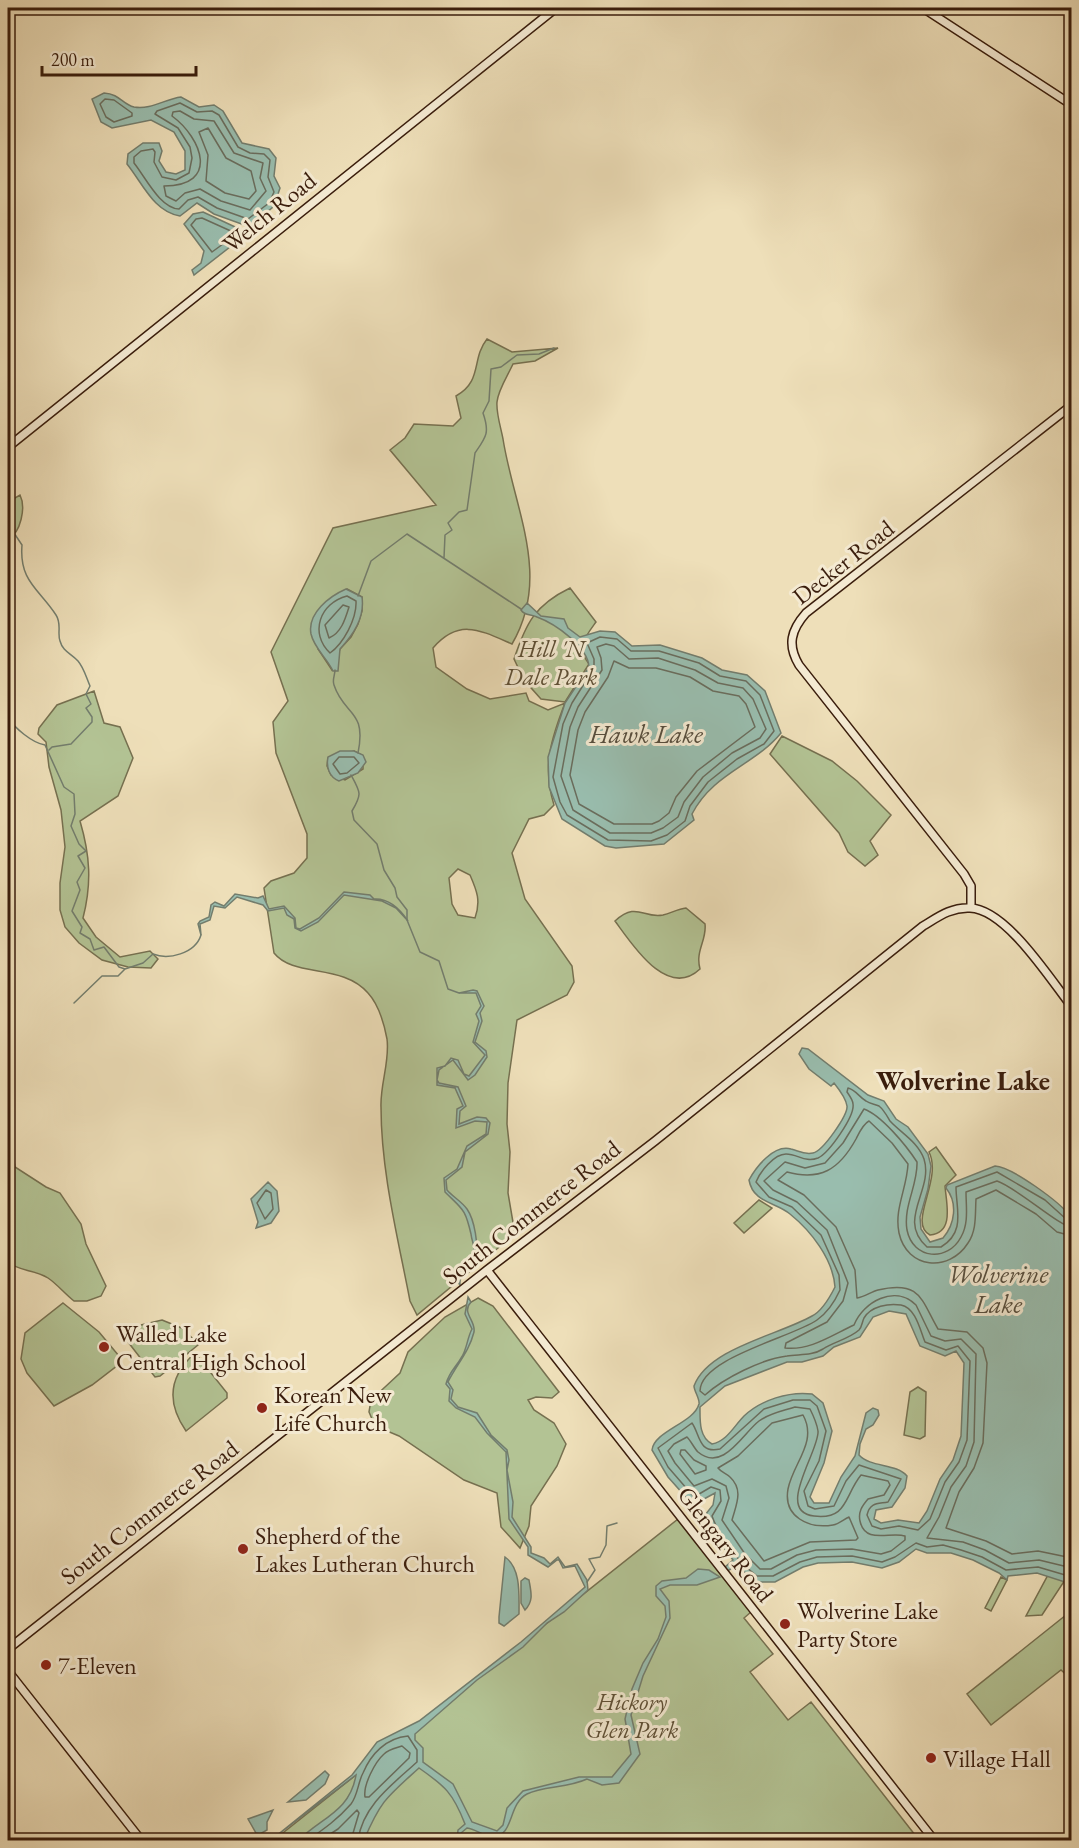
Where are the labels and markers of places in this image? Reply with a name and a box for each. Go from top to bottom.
place label: Walled Lake Central High School [116,1318,306,1377]
marker: Walled Lake Central High School [97,1340,111,1354]
place label: Korean New Life Church [274,1379,392,1438]
marker: Korean New Life Church [255,1401,269,1415]
place label: Shepherd of the Lakes Lutheran Church [255,1520,475,1579]
marker: Shepherd of the Lakes Lutheran Church [236,1542,250,1556]
place label: Wolverine Lake Party Store [797,1595,938,1654]
marker: Wolverine Lake Party Store [778,1617,792,1631]
place label: 7-Eleven [58,1650,137,1681]
marker: 7-Eleven [39,1658,53,1672]
place label: Village Hall [943,1743,1051,1774]
marker: Village Hall [924,1751,938,1765]

